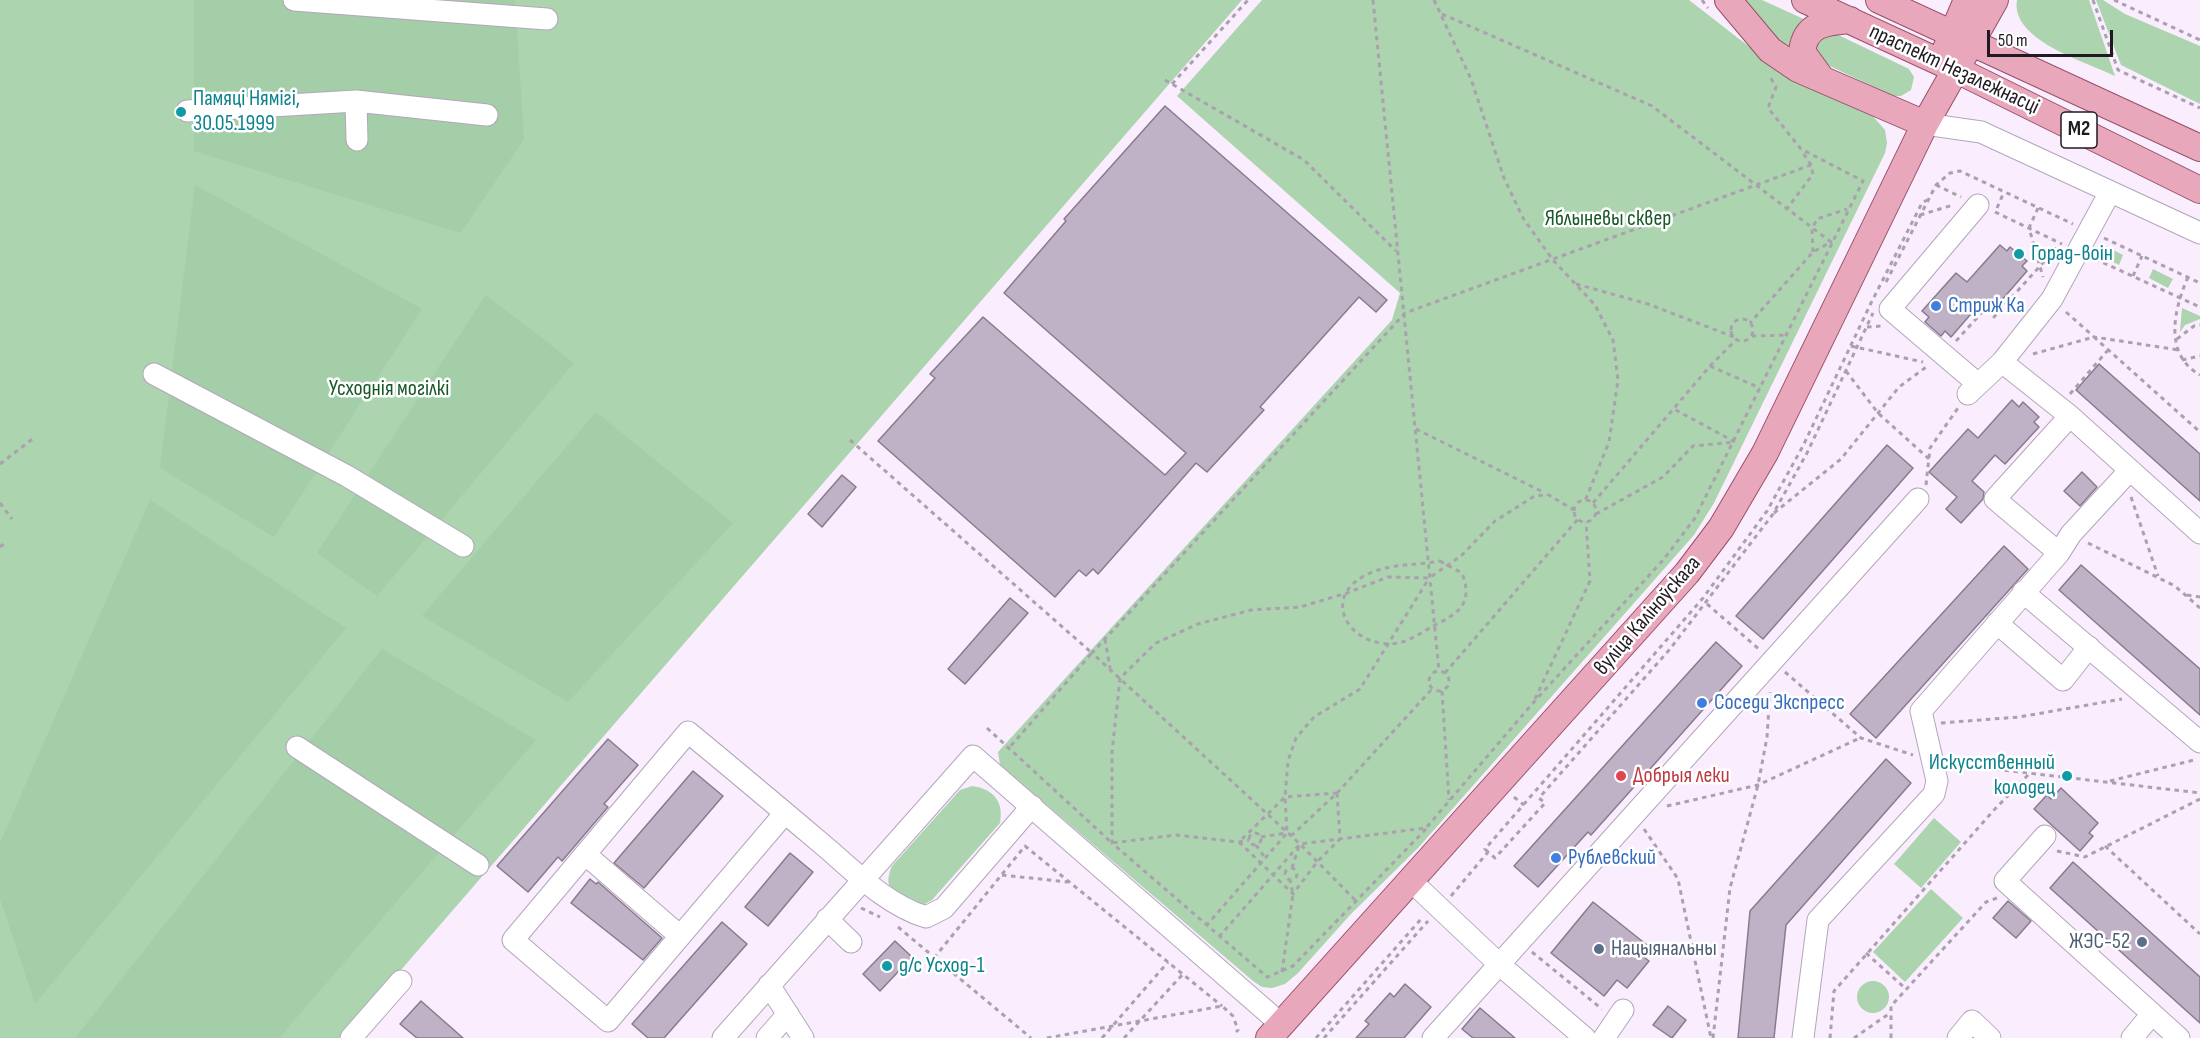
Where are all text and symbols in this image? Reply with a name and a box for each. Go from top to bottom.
scale bar [1990,18,2116,56]
street label: праспект Незалежнасці [1865,19,2043,121]
text: 50 m [1998,30,2028,51]
place label: Памяці Нямігі, 30.05.1999 [193,86,300,138]
marker: Памяці Нямігі, 30.05.1999 [174,105,188,119]
road number: М2 [2061,112,2097,148]
park label: Яблыневы сквер [1545,206,1671,232]
place label: Горад-воін [2031,241,2113,267]
marker: Горад-воін [2012,247,2026,261]
place label: Стриж Ка [1948,293,2025,319]
marker: Стриж Ка [1929,299,1943,313]
park label: Усходнія могілкі [329,376,449,402]
street label: вуліца Каліноўскага [1589,551,1707,681]
place label: Соседи Экспресс [1714,690,1845,716]
marker: Соседи Экспресс [1695,696,1709,710]
place label: Искусственный колодец [1929,750,2055,802]
place label: Добрыя леки [1633,763,1730,789]
marker: Добрыя леки [1614,769,1628,783]
marker: Искусственный колодец [2060,769,2074,783]
place label: Рублевский [1568,845,1656,871]
marker: Рублевский [1549,851,1563,865]
place label: ЖЭС-52 [2069,929,2130,955]
marker: ЖЭС-52 [2135,935,2149,949]
place label: Нацыянальны [1611,936,1717,962]
marker: Нацыянальны [1592,942,1606,956]
place label: д/с Усход-1 [899,953,985,979]
marker: д/с Усход-1 [880,959,894,973]

